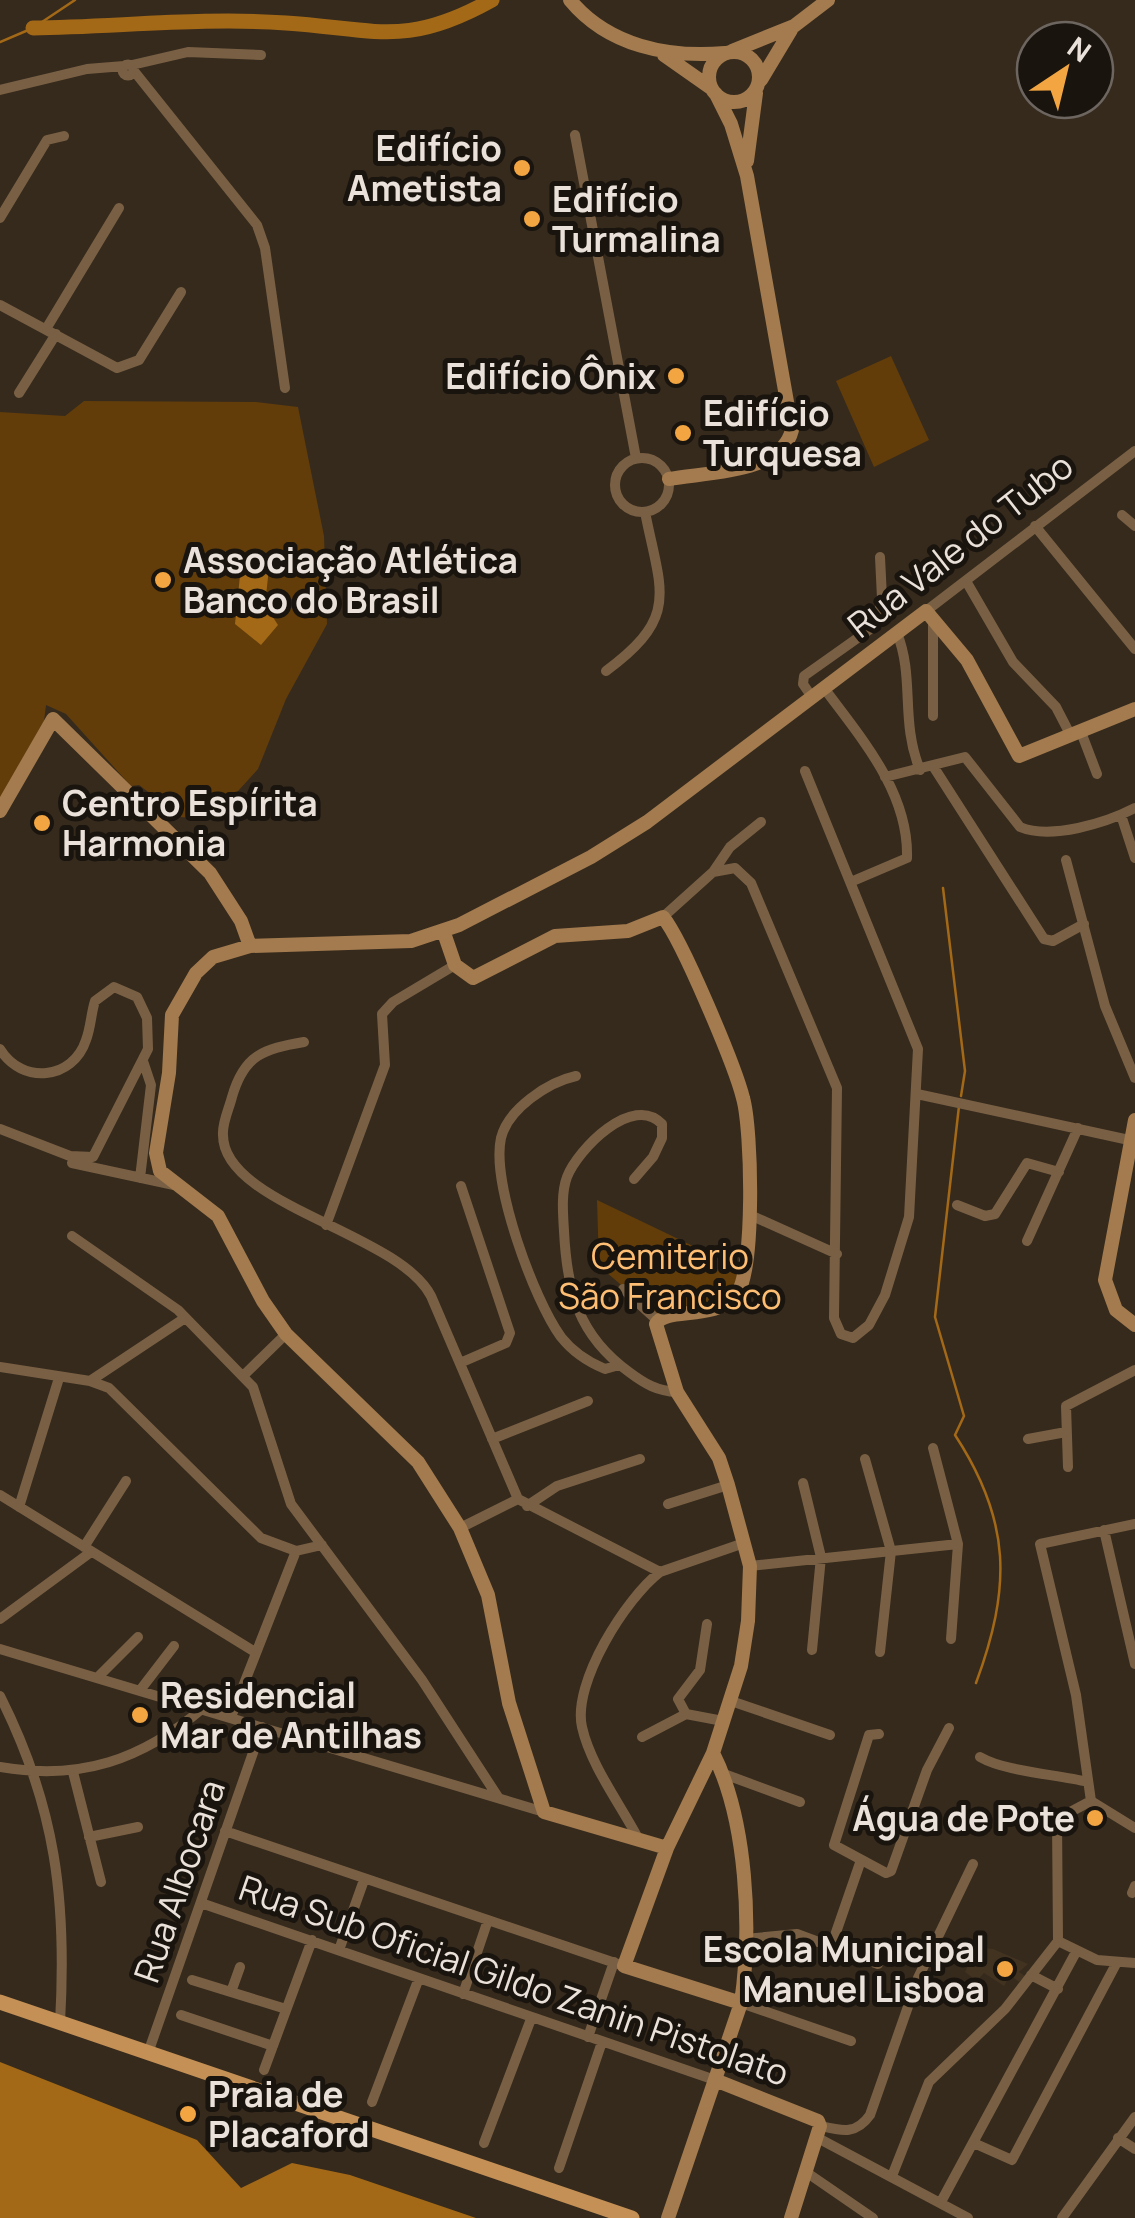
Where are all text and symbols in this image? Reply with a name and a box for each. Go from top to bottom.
north arrow [1015,20,1115,120]
text: N [1061,27,1099,70]
place label: Edifício Ametista [347,124,502,212]
marker: Edifício Ametista [511,157,533,179]
place label: Edifício Turmalina [552,175,721,263]
marker: Edifício Turmalina [521,208,543,230]
place label: Edifício Ônix [445,352,657,400]
marker: Edifício Ônix [665,365,687,387]
place label: Edifício Turquesa [703,389,862,477]
marker: Edifício Turquesa [672,422,694,444]
street label: Rua Vale do Tubo [837,442,1083,648]
place label: Associação Atlética Banco do Brasil [183,536,518,624]
marker: Associação Atlética Banco do Brasil [152,569,174,591]
place label: Centro Espírita Harmonia [62,779,318,867]
marker: Centro Espírita Harmonia [31,812,53,834]
park label: Cemiterio São Francisco [558,1232,782,1320]
place label: Residencial Mar de Antilhas [160,1671,422,1759]
marker: Residencial Mar de Antilhas [129,1704,151,1726]
street label: Rua Albocara [122,1773,236,1989]
place label: Água de Pote [852,1794,1075,1842]
marker: Água de Pote [1084,1807,1106,1829]
street label: Rua Sub Oficial Gildo Zanin Pistolato [233,1863,795,2097]
place label: Escola Municipal Manuel Lisboa [703,1925,985,2013]
marker: Escola Municipal Manuel Lisboa [994,1958,1016,1980]
place label: Praia de Placaford [208,2070,370,2158]
marker: Praia de Placaford [177,2103,199,2125]

